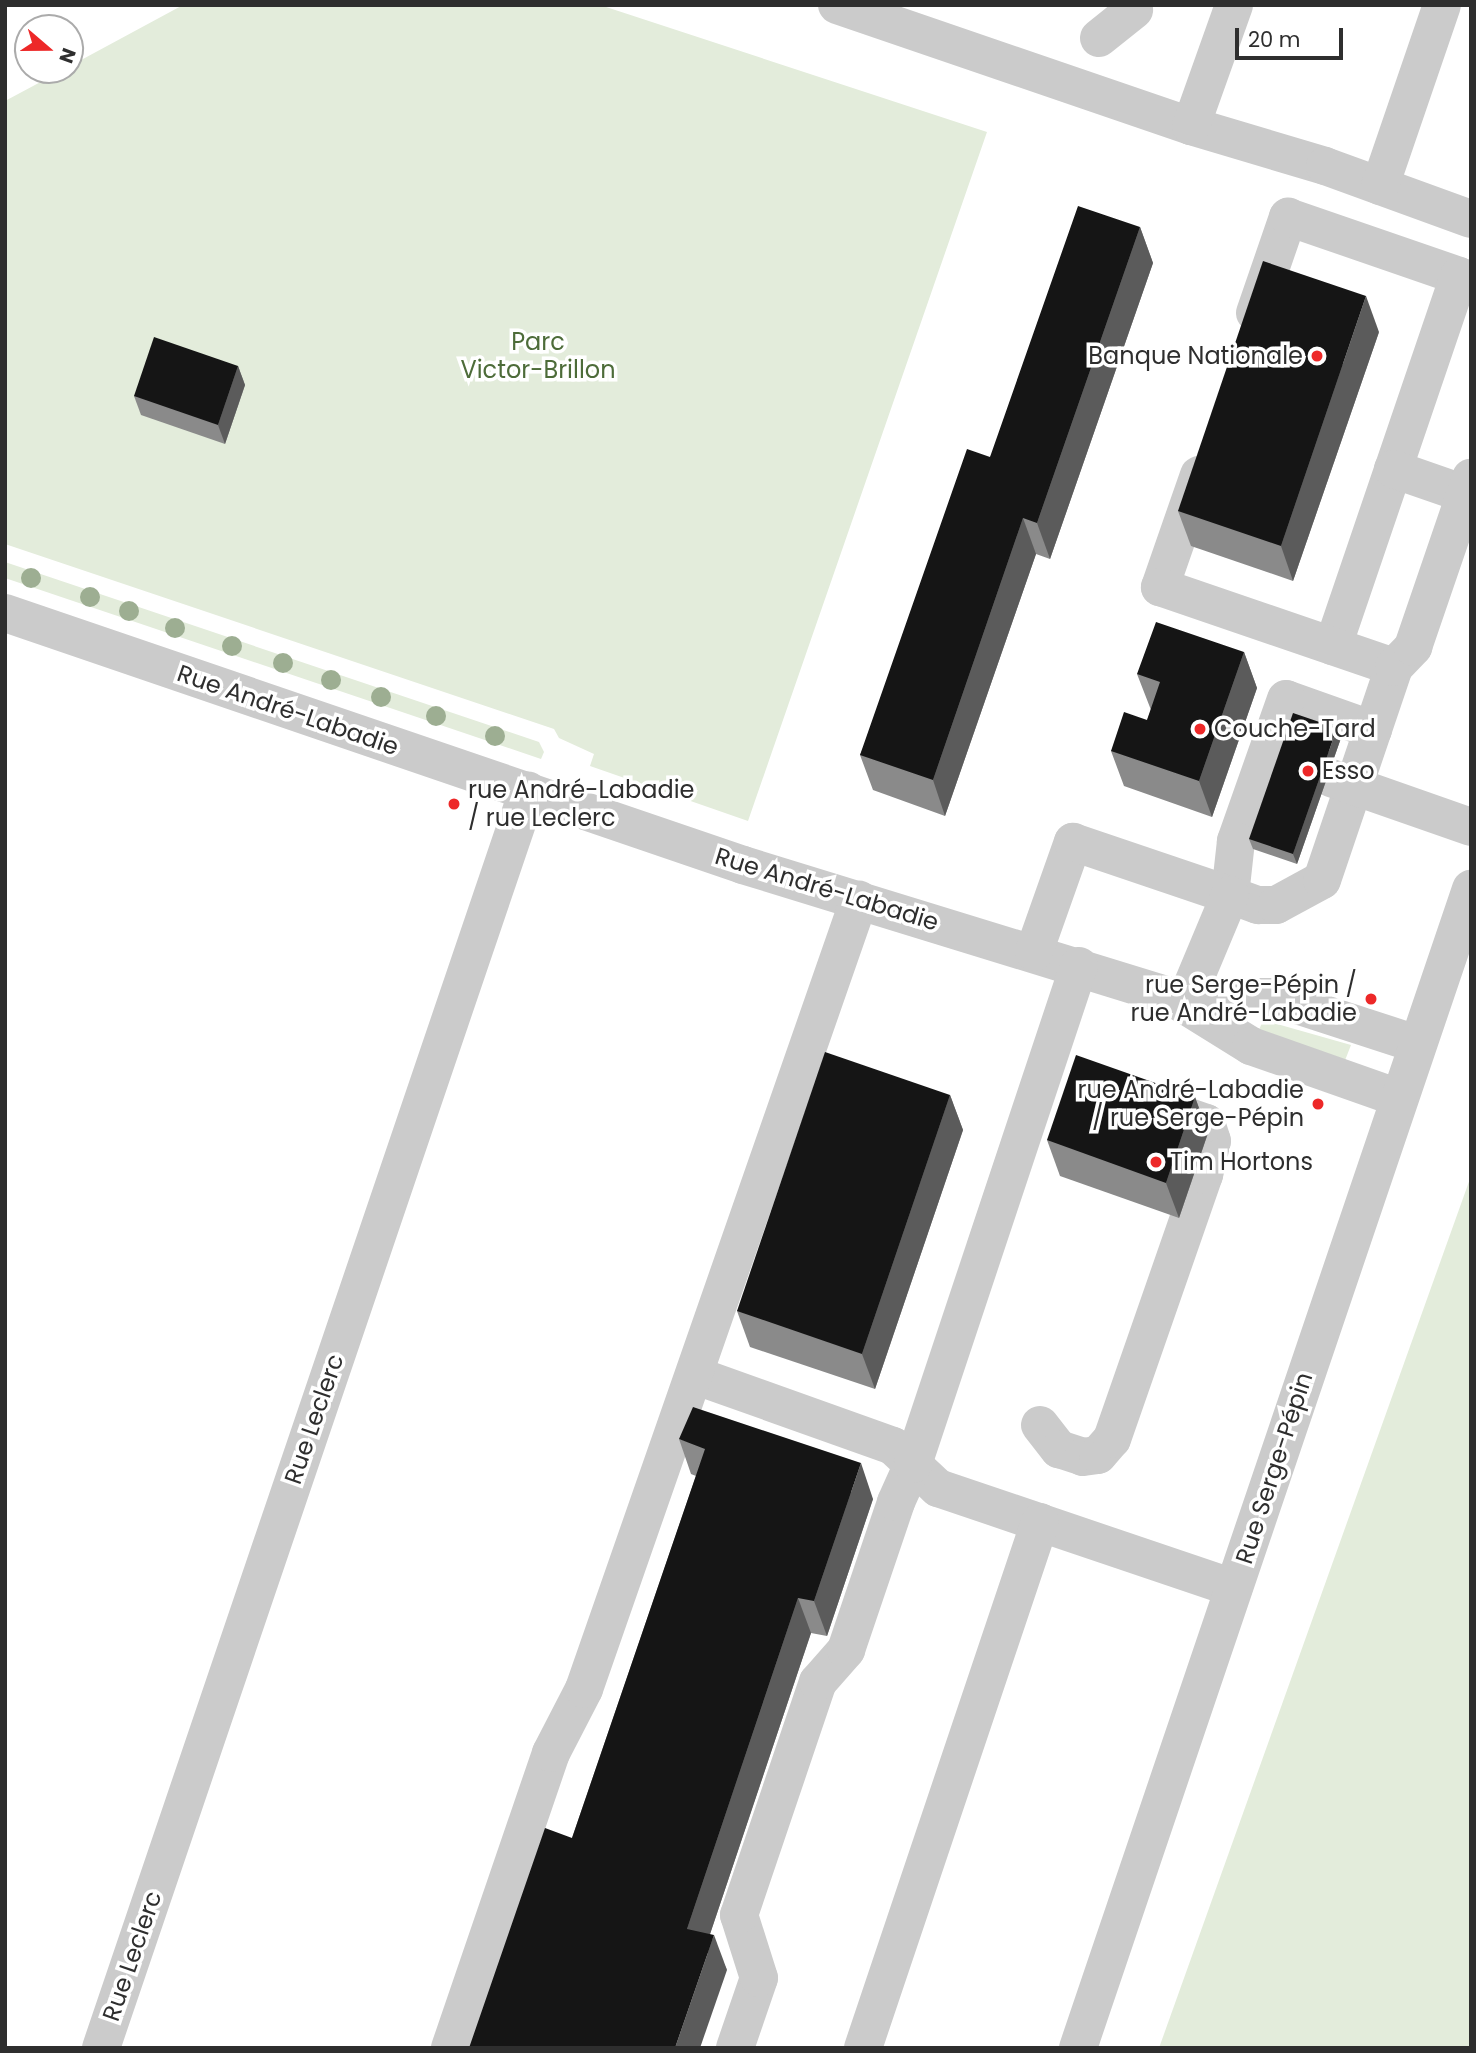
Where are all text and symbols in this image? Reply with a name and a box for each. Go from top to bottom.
north arrow [14,14,84,84]
scale bar [1238,14,1346,58]
text: 20 m [1248,25,1301,54]
text: N [52,44,82,67]
park label: Parc Victor-Brillon [460,328,616,384]
place label: Banque Nationale [1088,342,1303,370]
marker: Banque Nationale [1309,348,1325,364]
street label: Rue André-Labadie [174,659,402,761]
place label: Couche-Tard [1214,715,1376,743]
marker: Couche-Tard [1192,721,1208,737]
place label: Esso [1322,757,1375,785]
marker: Esso [1300,763,1316,779]
place label: rue André-Labadie / rue Leclerc [468,776,694,832]
marker: rue André-Labadie / rue Leclerc [446,796,462,812]
street label: Rue André-Labadie [712,841,942,937]
place label: rue Serge-Pépin / rue André-Labadie [1131,971,1357,1027]
marker: rue Serge-Pépin / rue André-Labadie [1363,991,1379,1007]
place label: rue André-Labadie / rue Serge-Pépin [1078,1076,1304,1132]
marker: rue André-Labadie / rue Serge-Pépin [1310,1096,1326,1112]
place label: Tim Hortons [1170,1148,1313,1176]
marker: Tim Hortons [1148,1154,1164,1170]
street label: Rue Leclerc [278,1350,350,1488]
street label: Rue Serge-Pépin [1229,1369,1319,1567]
street label: Rue Leclerc [96,1887,168,2025]

